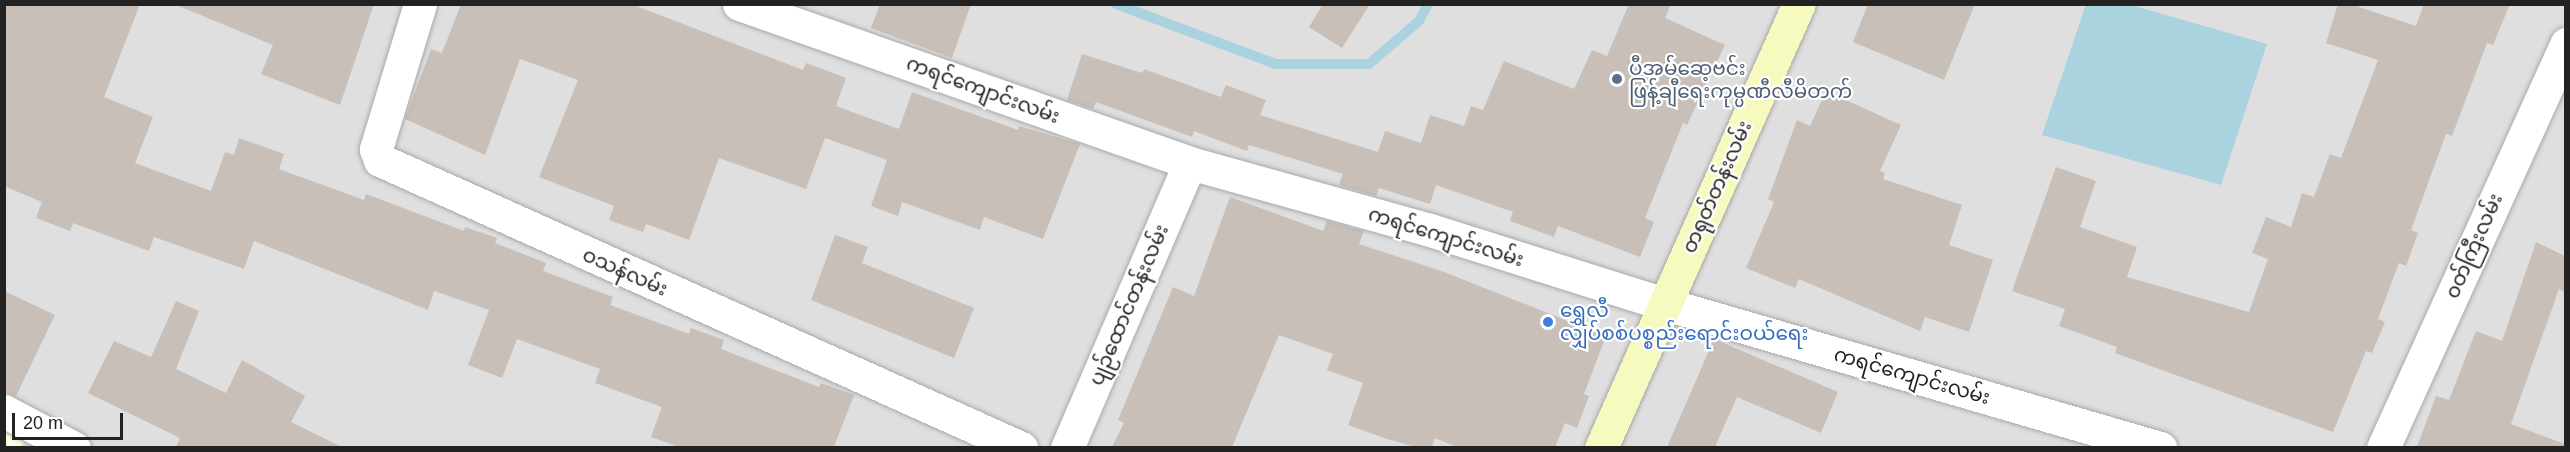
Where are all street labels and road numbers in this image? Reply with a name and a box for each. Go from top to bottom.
street label: ကရင်ကျောင်းလမ်း [903,51,1063,129]
street label: တရုတ်တန်းလမ်း [1677,117,1757,257]
street label: ၀တ်ကြီးလမ်း [2440,190,2508,302]
street label: ကရင်ကျောင်းလမ်း [1365,202,1527,272]
street label: ပျဉ်ထောင်တန်းလမ်း [1084,221,1174,389]
street label: ဝသန်လမ်း [579,243,671,301]
street label: ကရင်ကျောင်းလမ်း [1831,342,1993,410]

